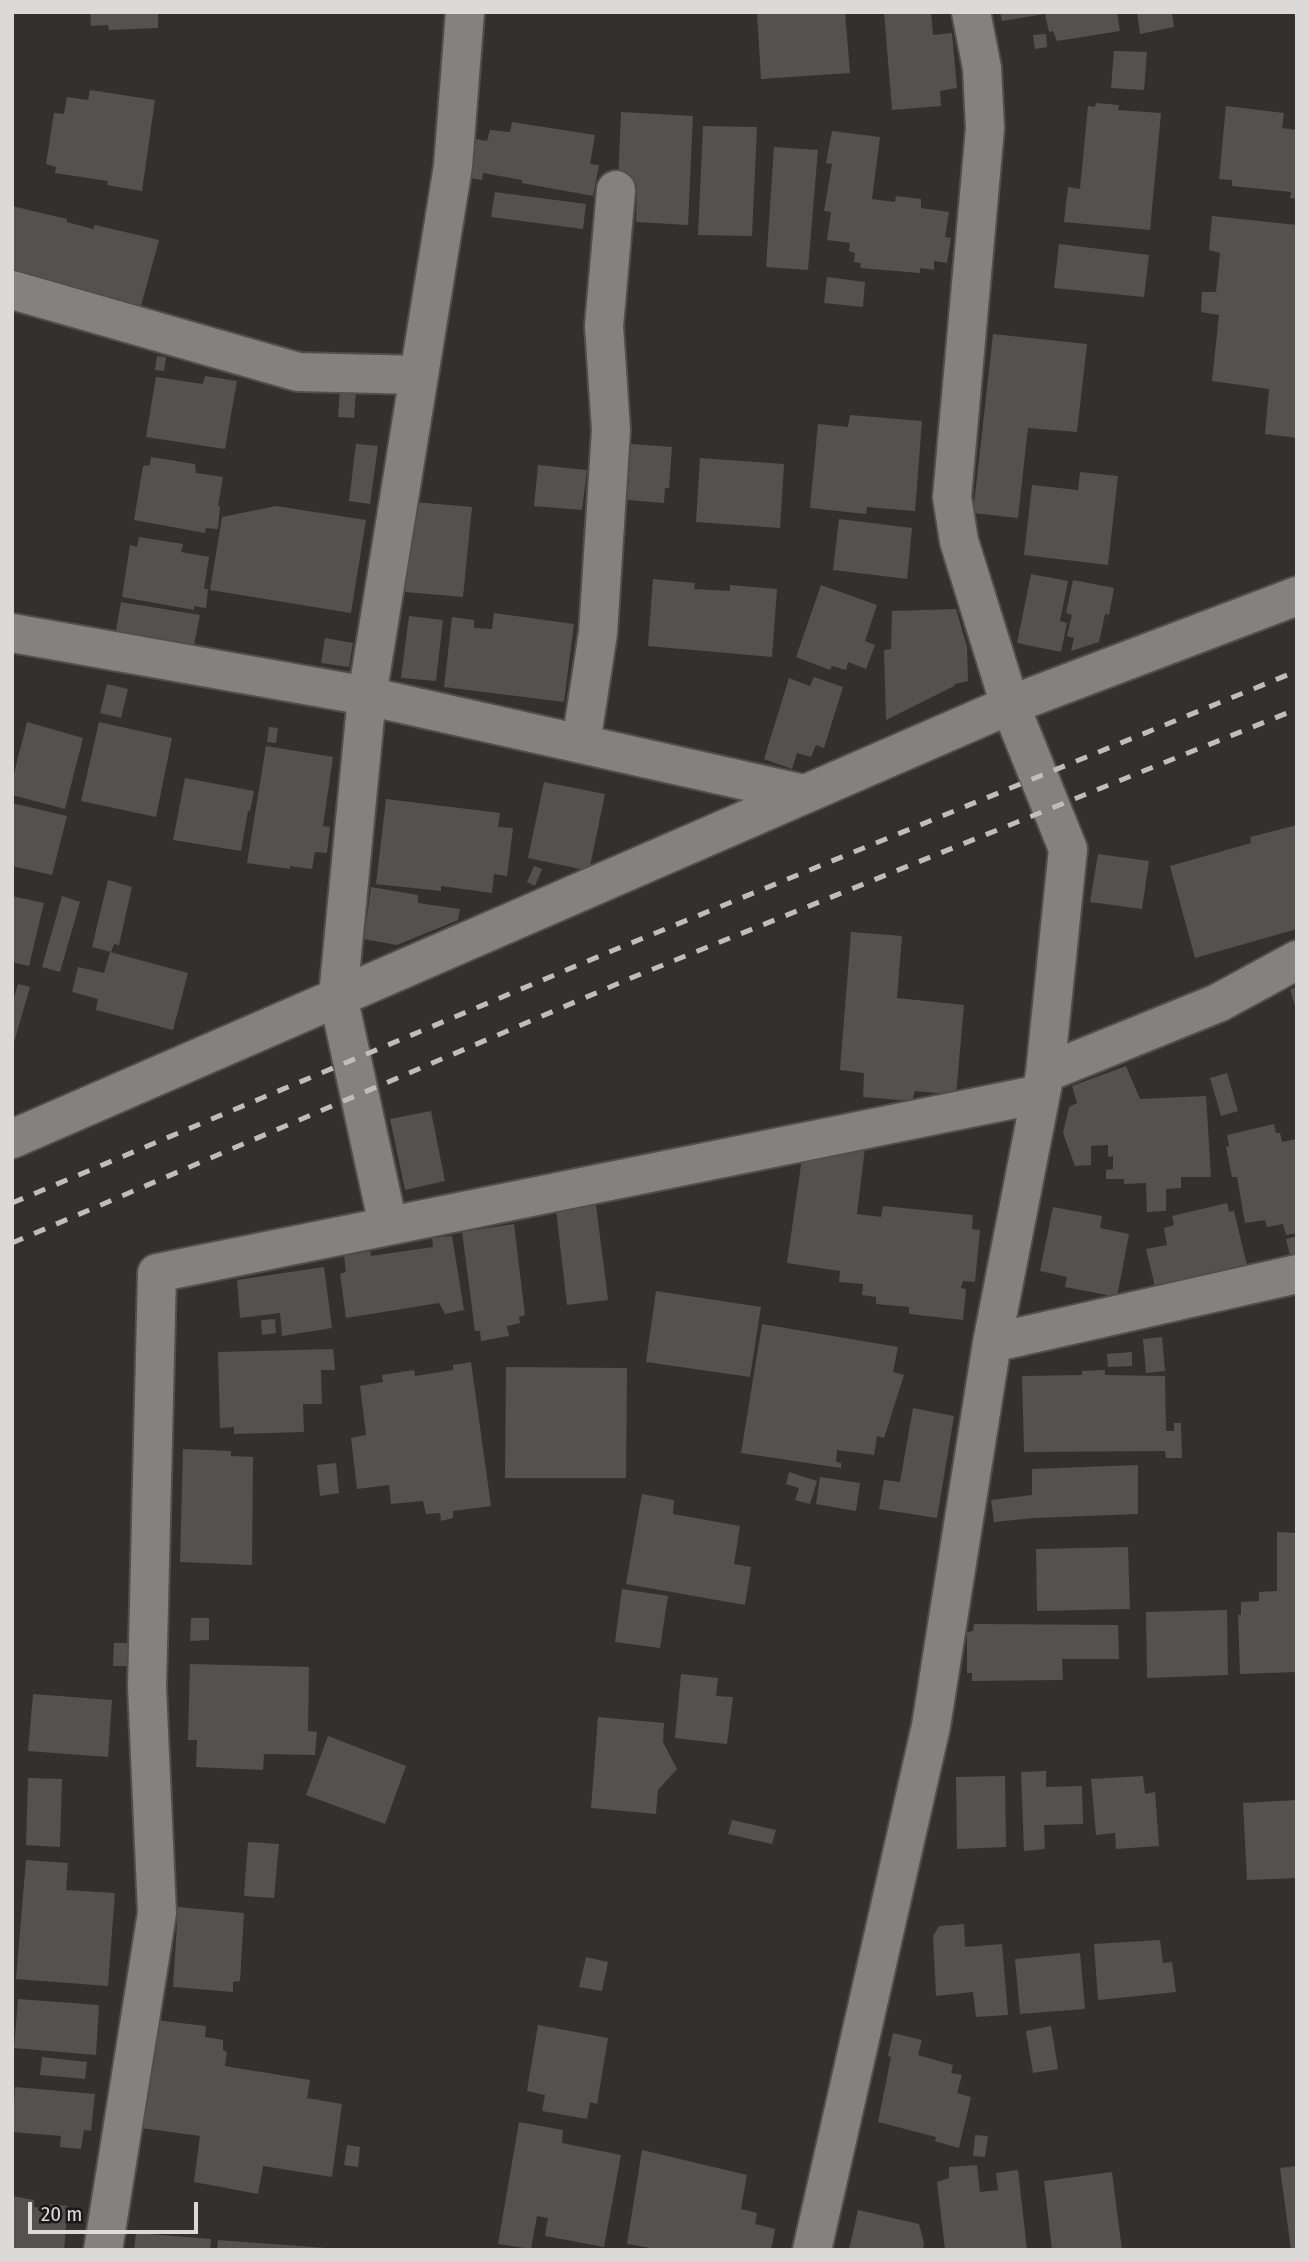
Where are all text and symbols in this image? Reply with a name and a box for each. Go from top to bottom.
scale bar [32,2188,201,2232]
text: 20 m [41,2201,82,2227]

